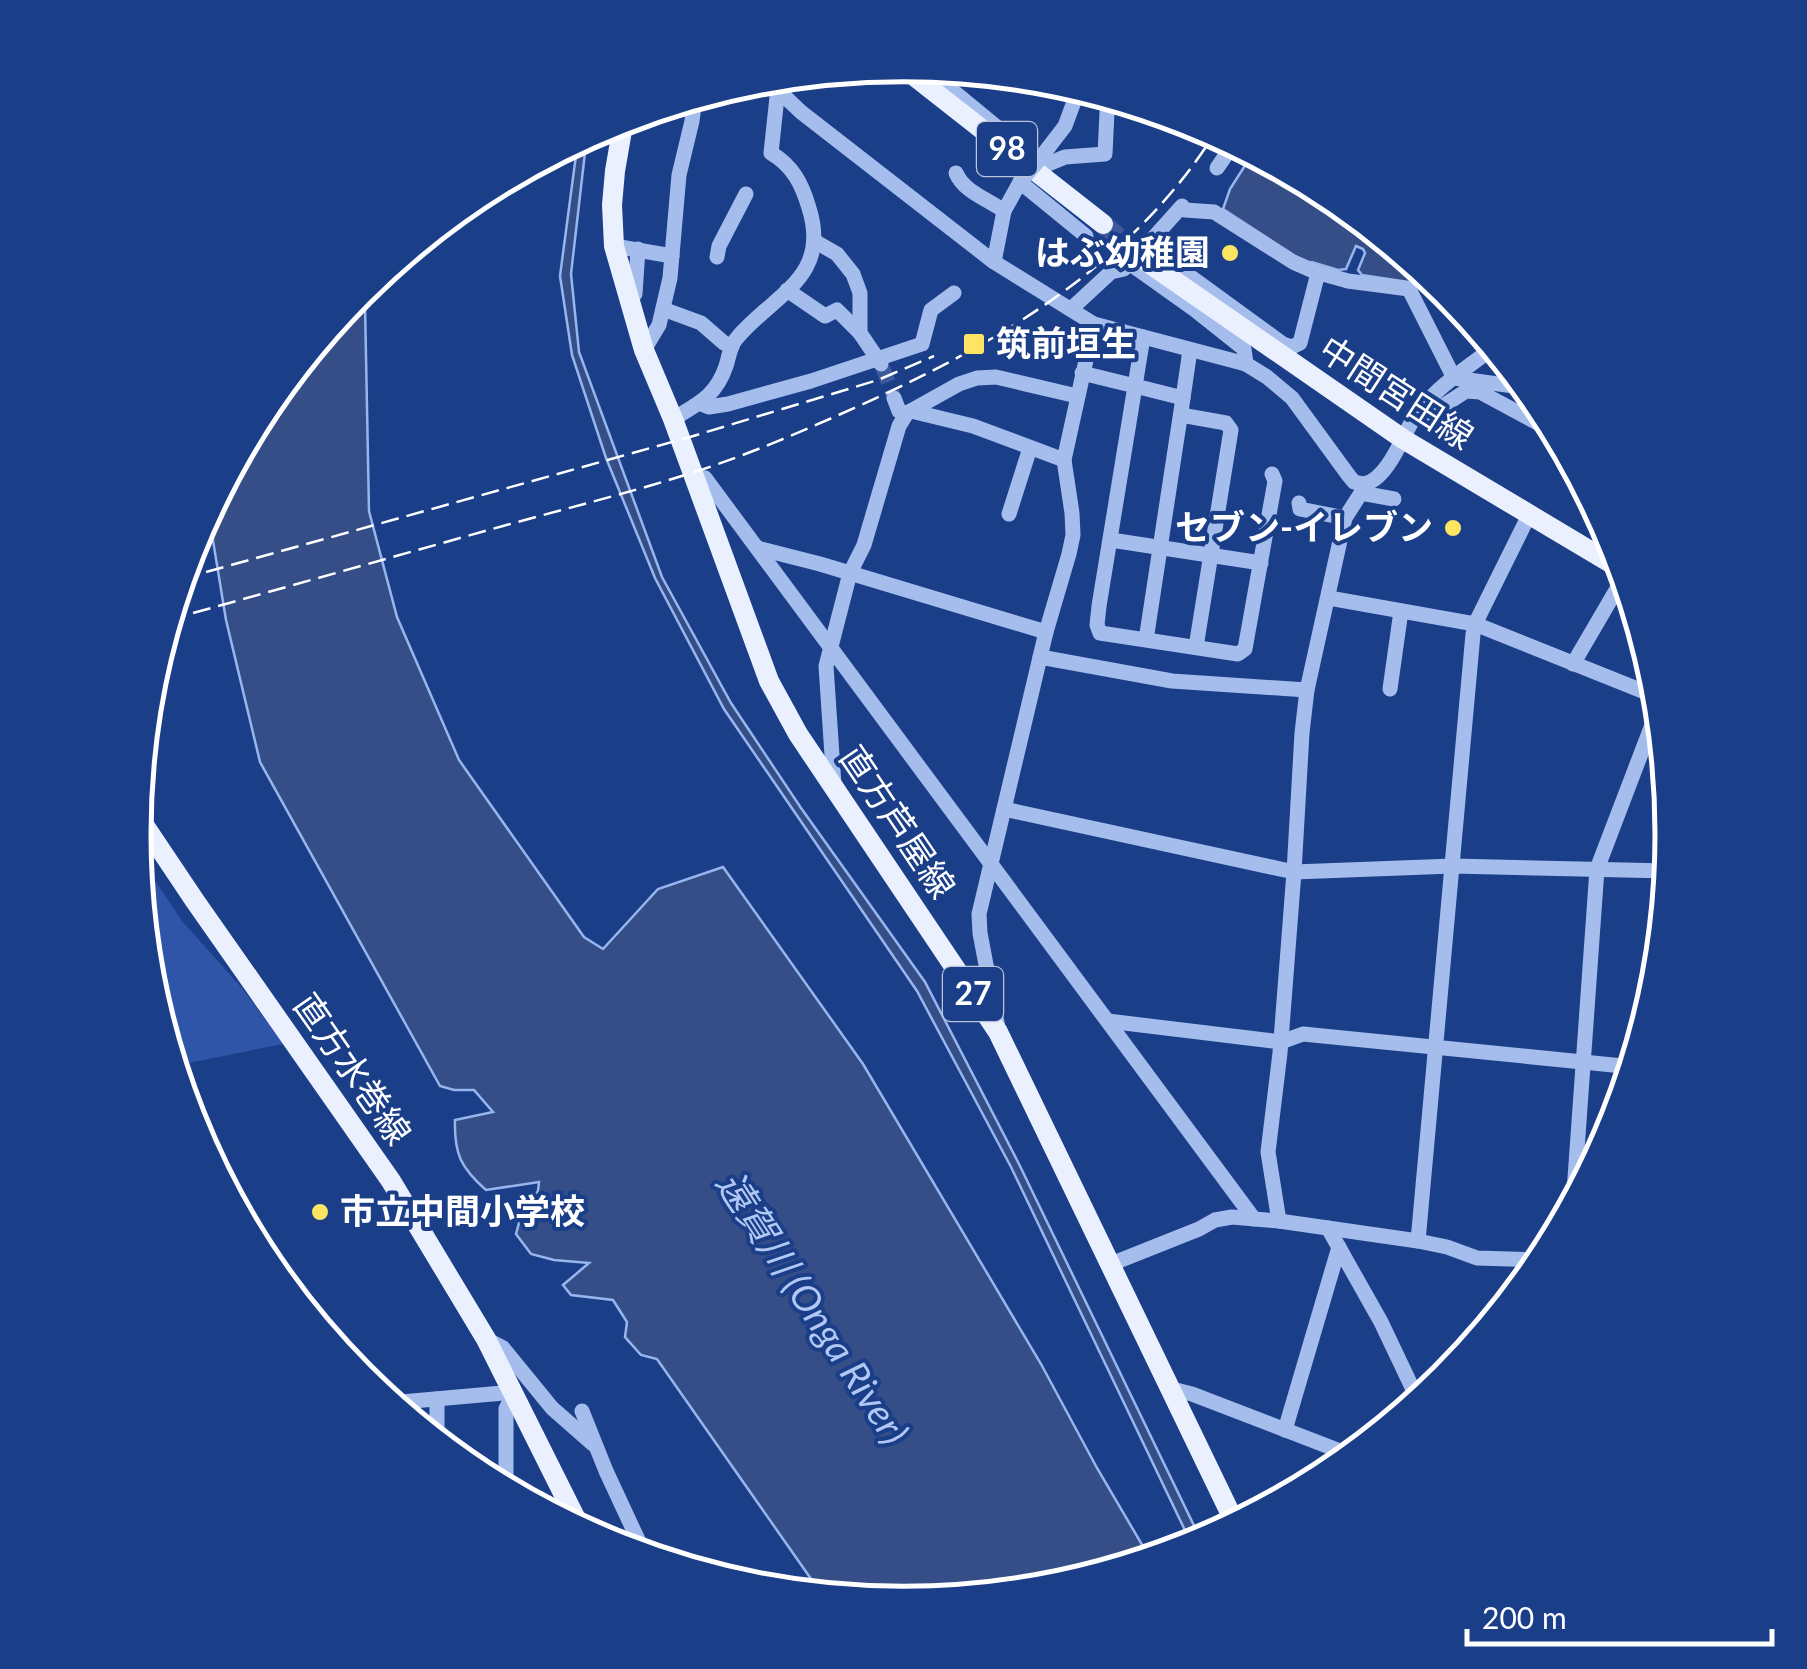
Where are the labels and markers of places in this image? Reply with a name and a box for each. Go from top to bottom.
place label: はぶ幼稚園 [1035,230,1210,272]
marker: はぶ幼稚園 [1219,242,1241,264]
place label: 筑前垣生 [996,321,1136,363]
marker: 筑前垣生 [961,331,987,357]
place label: セブン-イレブン [1175,505,1433,547]
marker: セブン-イレブン [1442,517,1464,539]
place label: 市立中間小学校 [340,1189,585,1231]
marker: 市立中間小学校 [309,1201,331,1223]

